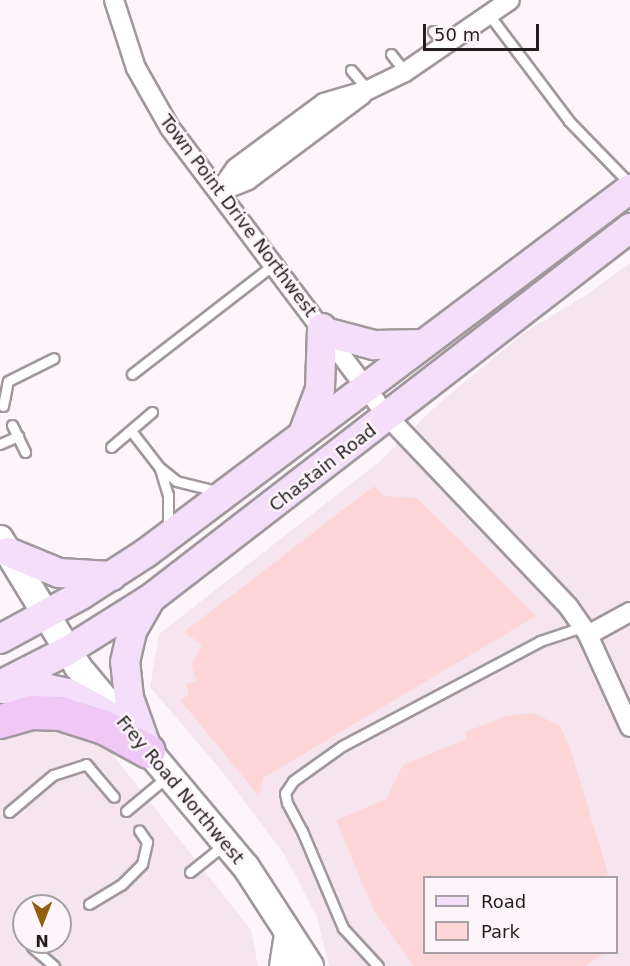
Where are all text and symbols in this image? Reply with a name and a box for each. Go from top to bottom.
scale bar [426,12,542,50]
text: 50 m [434,24,480,45]
street label: Town Point Drive Northwest [155,111,321,321]
street label: Chastain Road [265,420,381,516]
street label: Frey Road Northwest [112,711,248,869]
legend [423,876,618,954]
text: Road [481,891,526,912]
north arrow [12,894,72,954]
text: Park [481,921,520,942]
text: N [35,931,49,950]

